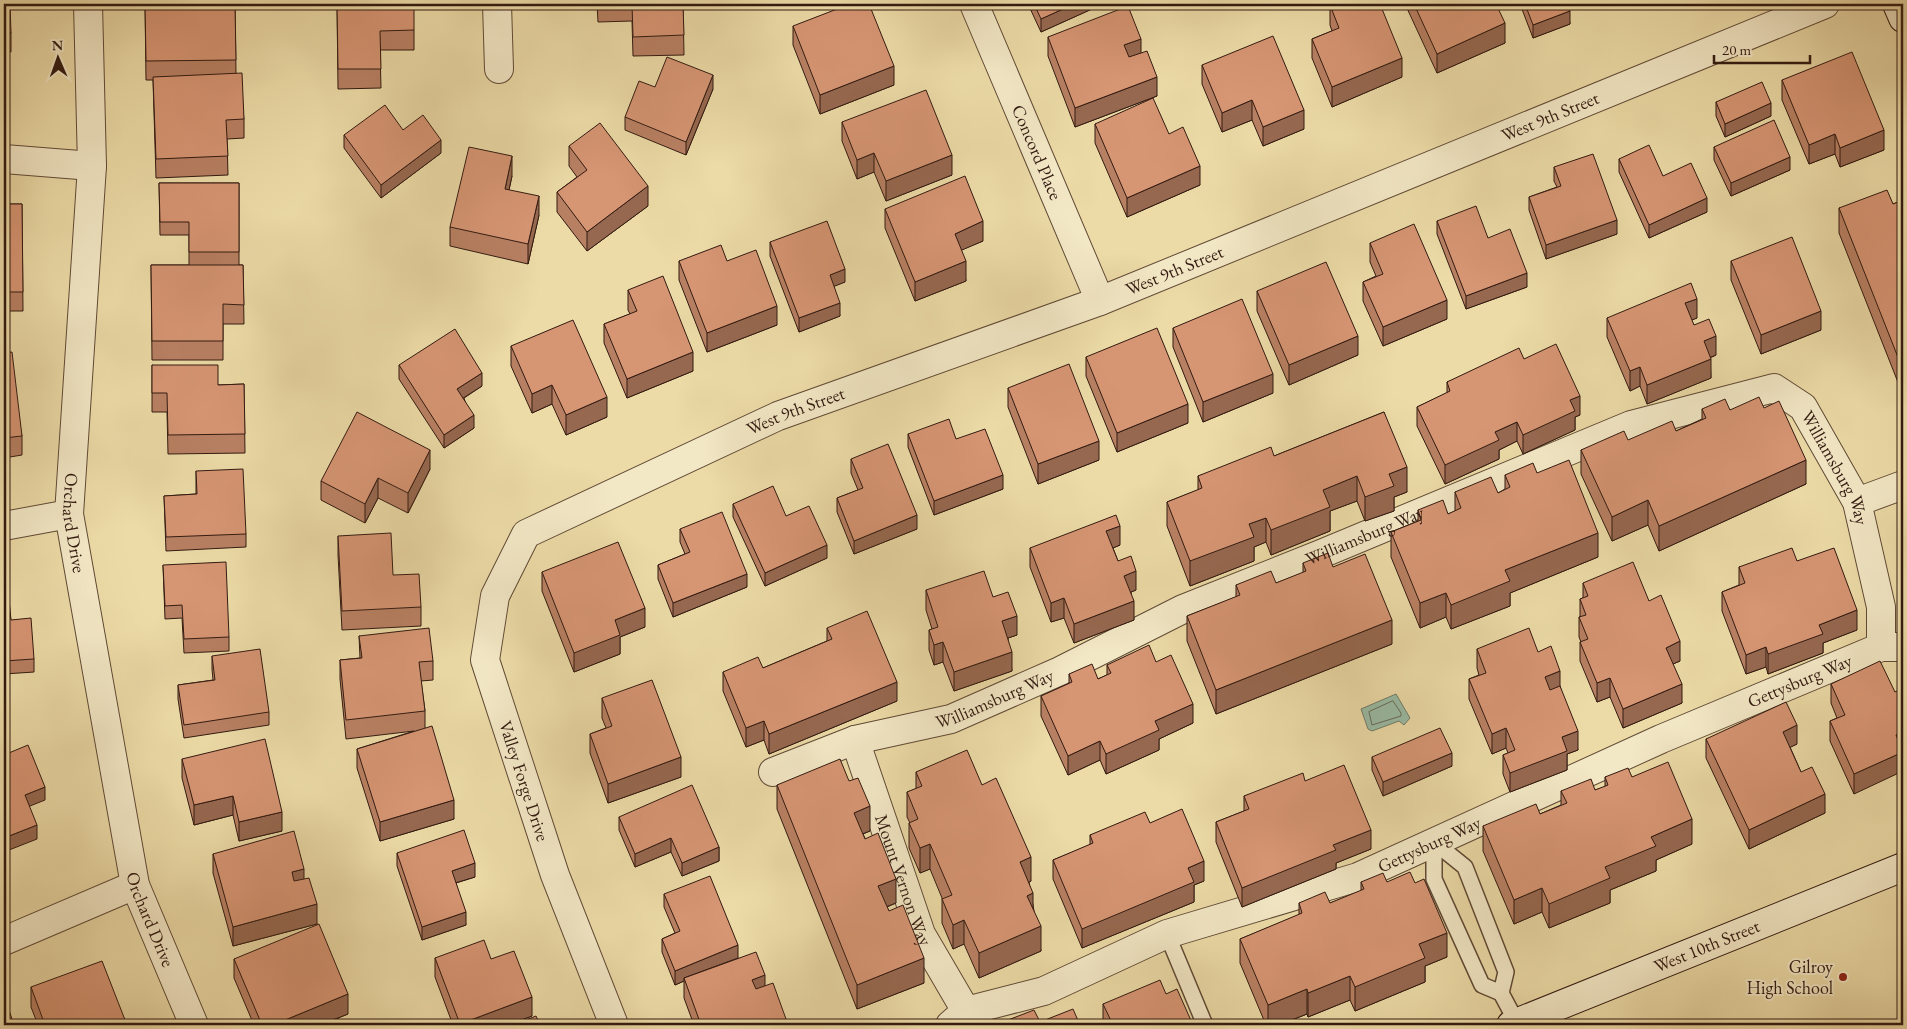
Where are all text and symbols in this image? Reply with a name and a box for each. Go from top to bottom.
north arrow [32,32,82,82]
scale bar [1714,32,1811,64]
text: N [52,36,64,54]
text: 20 m [1722,40,1751,59]
street label: West 9th Street [1498,86,1603,146]
street label: Concord Place [1007,101,1068,203]
street label: West 9th Street [1122,240,1227,300]
street label: West 9th Street [743,381,848,440]
street label: Williamsburg Way [1796,406,1874,527]
street label: Orchard Drive [58,472,91,575]
street label: Williamsburg Way [1302,500,1427,570]
street label: Gettysburg Way [1744,648,1855,713]
street label: Williamsburg Way [933,663,1057,733]
street label: Valley Forge Drive [494,718,555,844]
street label: Mount Vernon Way [870,811,937,950]
street label: Gettysburg Way [1374,811,1484,878]
street label: Orchard Drive [122,870,180,970]
street label: West 10th Street [1650,914,1763,977]
place label: Gilroy High School [1746,955,1833,999]
marker: Gilroy High School [1837,971,1849,983]

